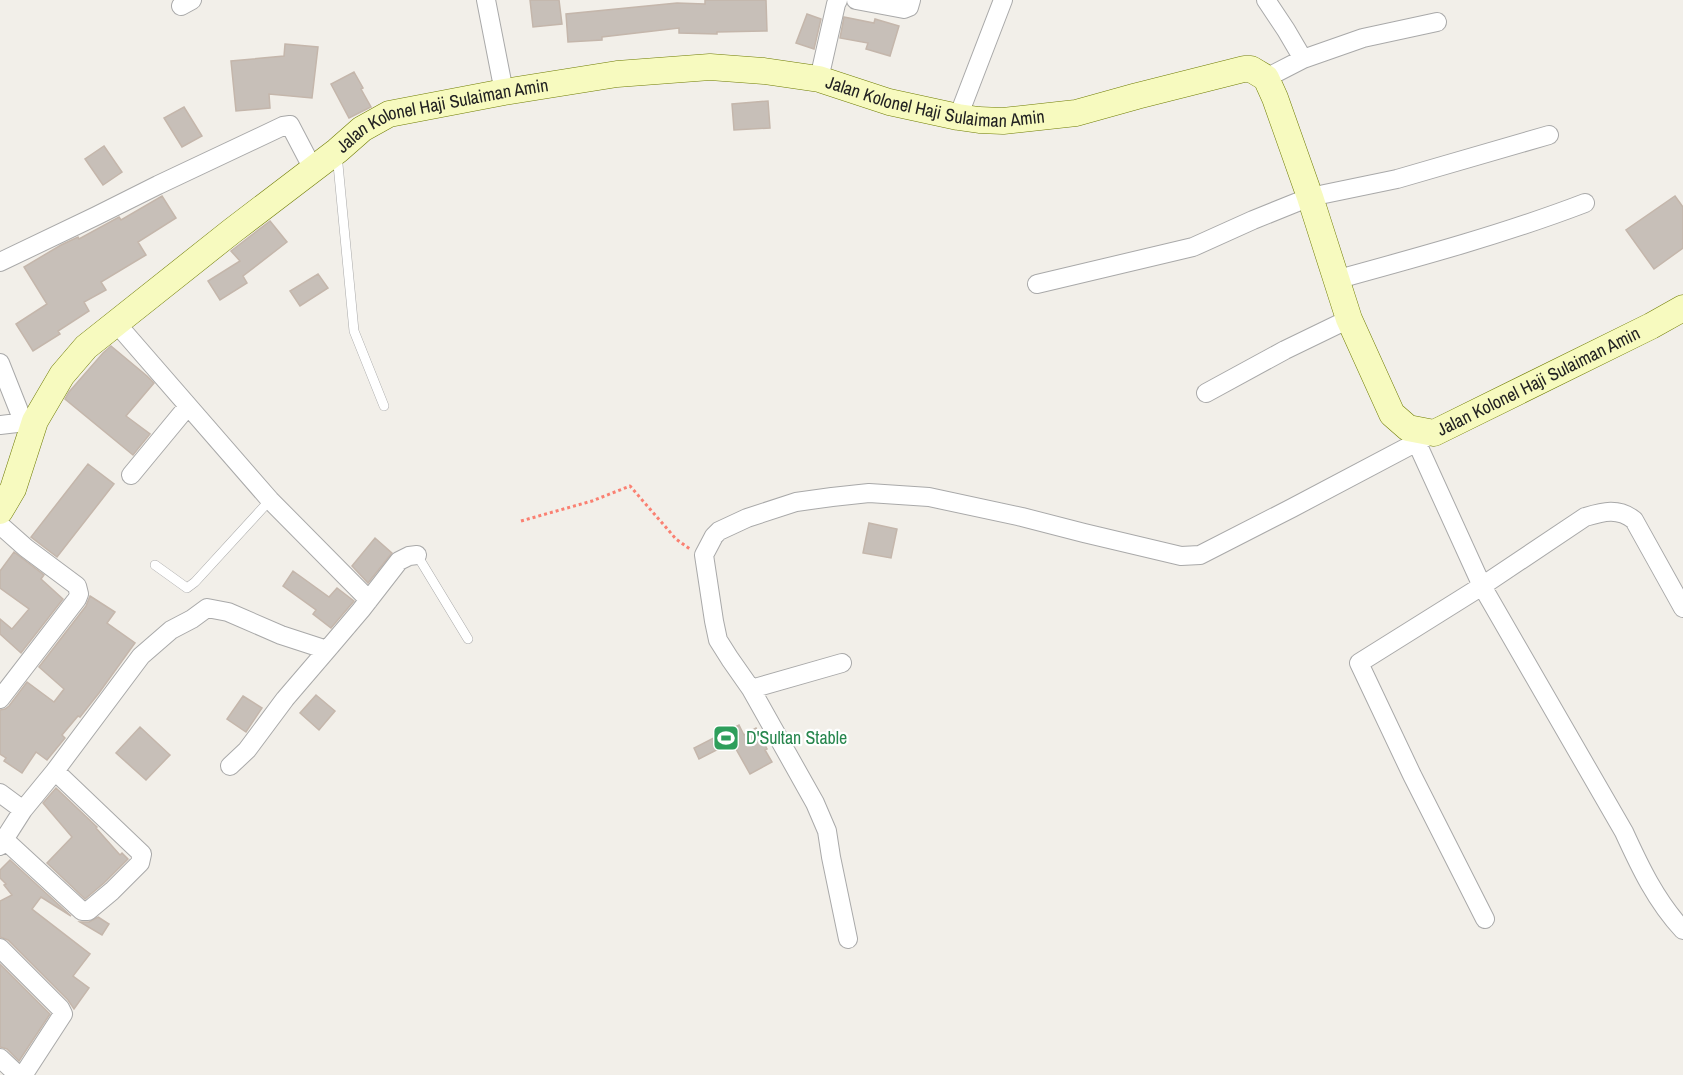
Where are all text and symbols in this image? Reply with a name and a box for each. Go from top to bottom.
street label: Jalan Kolonel Haji Sulaiman Amin [823,69,1046,133]
street label: Jalan Kolonel Haji Sulaiman Amin [330,72,550,158]
street label: Jalan Kolonel Haji Sulaiman Amin [1432,320,1644,442]
sports icon: D'Sultan Stable [711,723,741,753]
place label: D'Sultan Stable [746,725,847,750]

